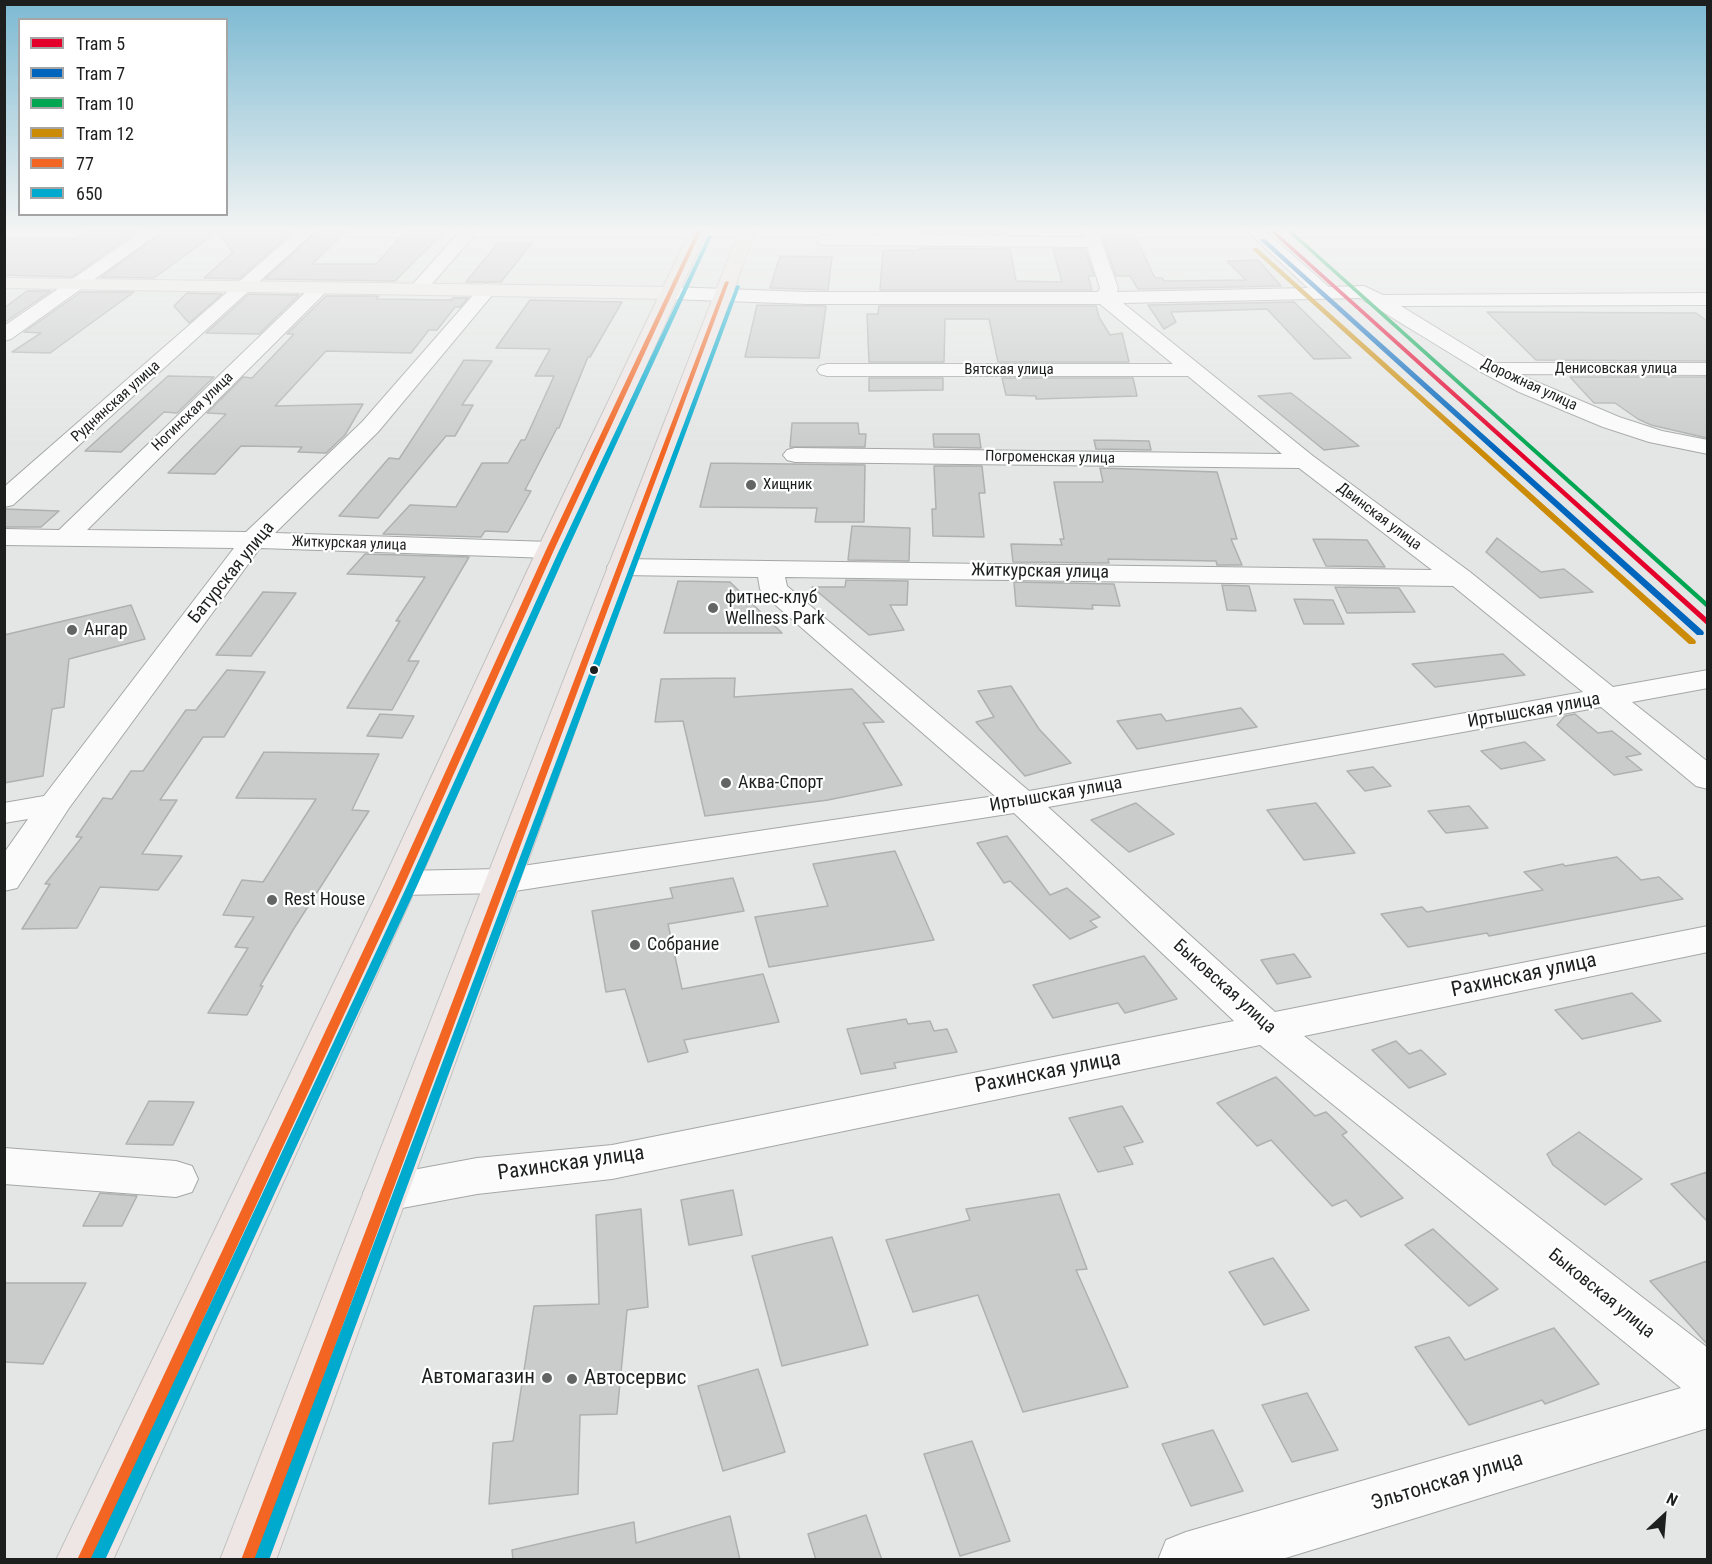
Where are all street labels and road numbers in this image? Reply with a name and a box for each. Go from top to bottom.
street label: Дорожная улица [1478,355,1580,415]
street label: Руднянская улица [68,357,164,447]
street label: Денисовская улица [1555,360,1677,378]
street label: Вятская улица [964,361,1054,379]
street label: Ногинская улица [149,369,237,455]
street label: Погроменская улица [985,448,1115,468]
street label: Двинская улица [1333,479,1425,555]
street label: Батурская улица [184,518,280,628]
street label: Житкурская улица [291,533,407,555]
street label: Житкурская улица [971,560,1109,584]
street label: Иртышская улица [1466,689,1602,733]
street label: Иртышская улица [988,773,1124,817]
street label: Быковская улица [1168,935,1280,1039]
street label: Рахинская улица [1449,948,1599,1004]
street label: Рахинская улица [973,1047,1123,1099]
street label: Рахинская улица [496,1141,646,1187]
street label: Быковская улица [1543,1244,1659,1344]
street label: Эльтонская улица [1368,1447,1526,1517]

